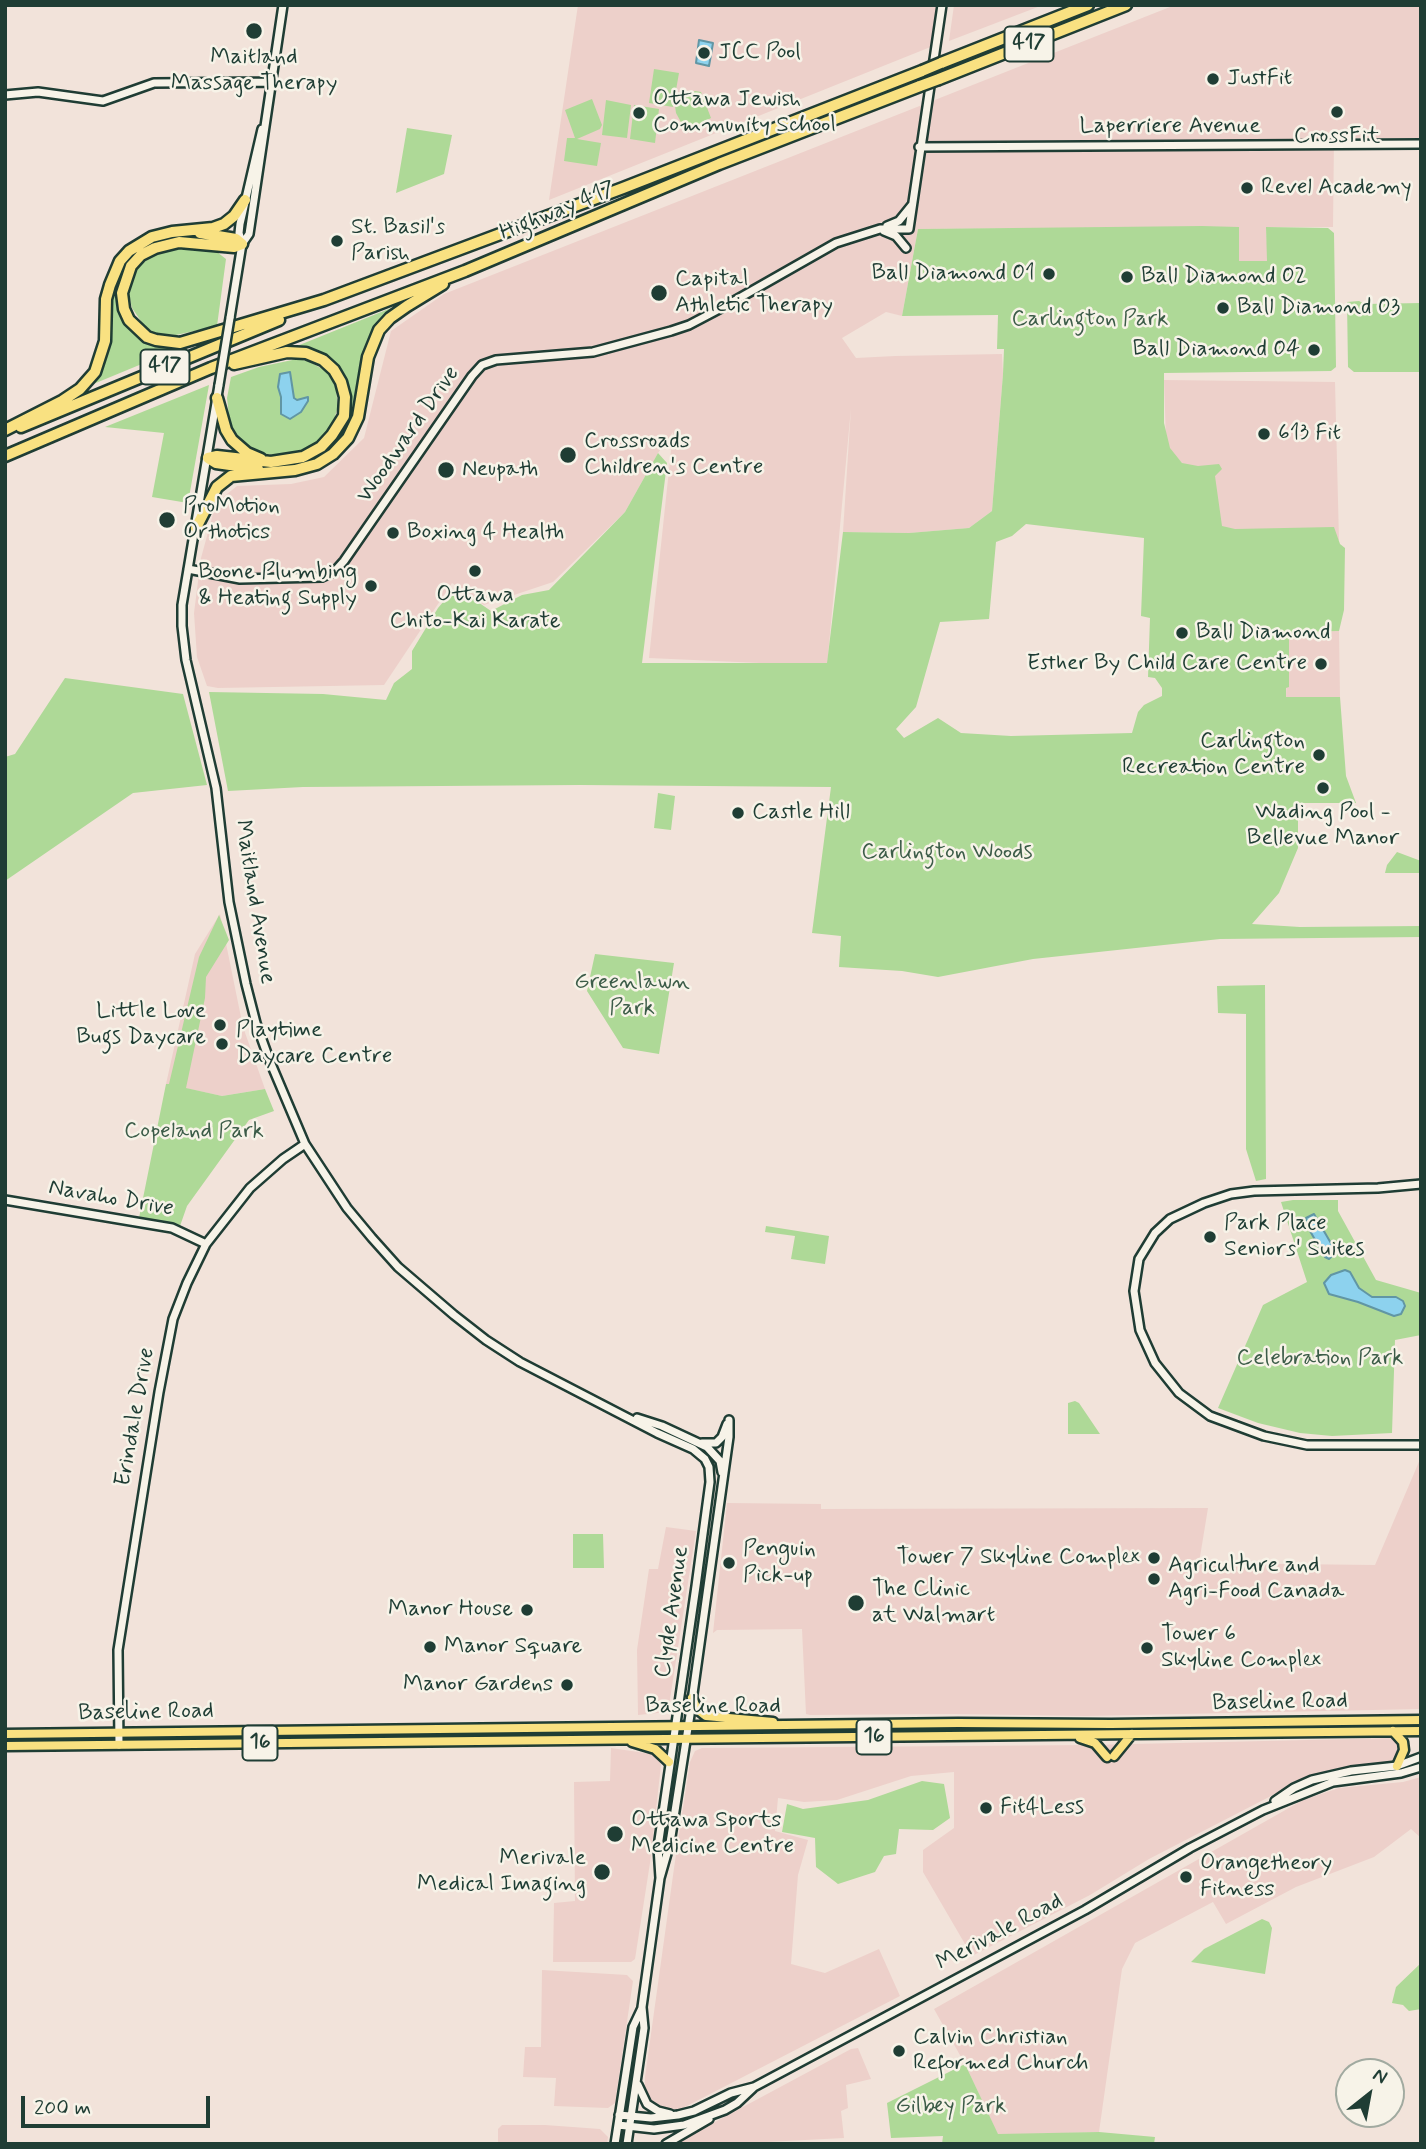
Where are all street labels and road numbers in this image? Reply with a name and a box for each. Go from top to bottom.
road number: 417 [1004,26,1054,61]
street label: Laperriere Avenue [1080,113,1260,141]
street label: Highway 417 [496,176,620,248]
road number: 417 [140,350,190,384]
street label: Woodward Drive [352,361,466,509]
street label: Maitland Avenue [227,818,281,986]
street label: Navaho Drive [46,1174,176,1224]
street label: Erindale Drive [110,1346,162,1488]
street label: Clyde Avenue [650,1544,696,1680]
street label: Baseline Road [1212,1688,1348,1718]
street label: Baseline Road [645,1693,781,1721]
street label: Baseline Road [78,1698,214,1728]
road number: 16 [856,1720,892,1754]
road number: 16 [243,1726,278,1760]
street label: Merivale Road [932,1888,1068,1978]

